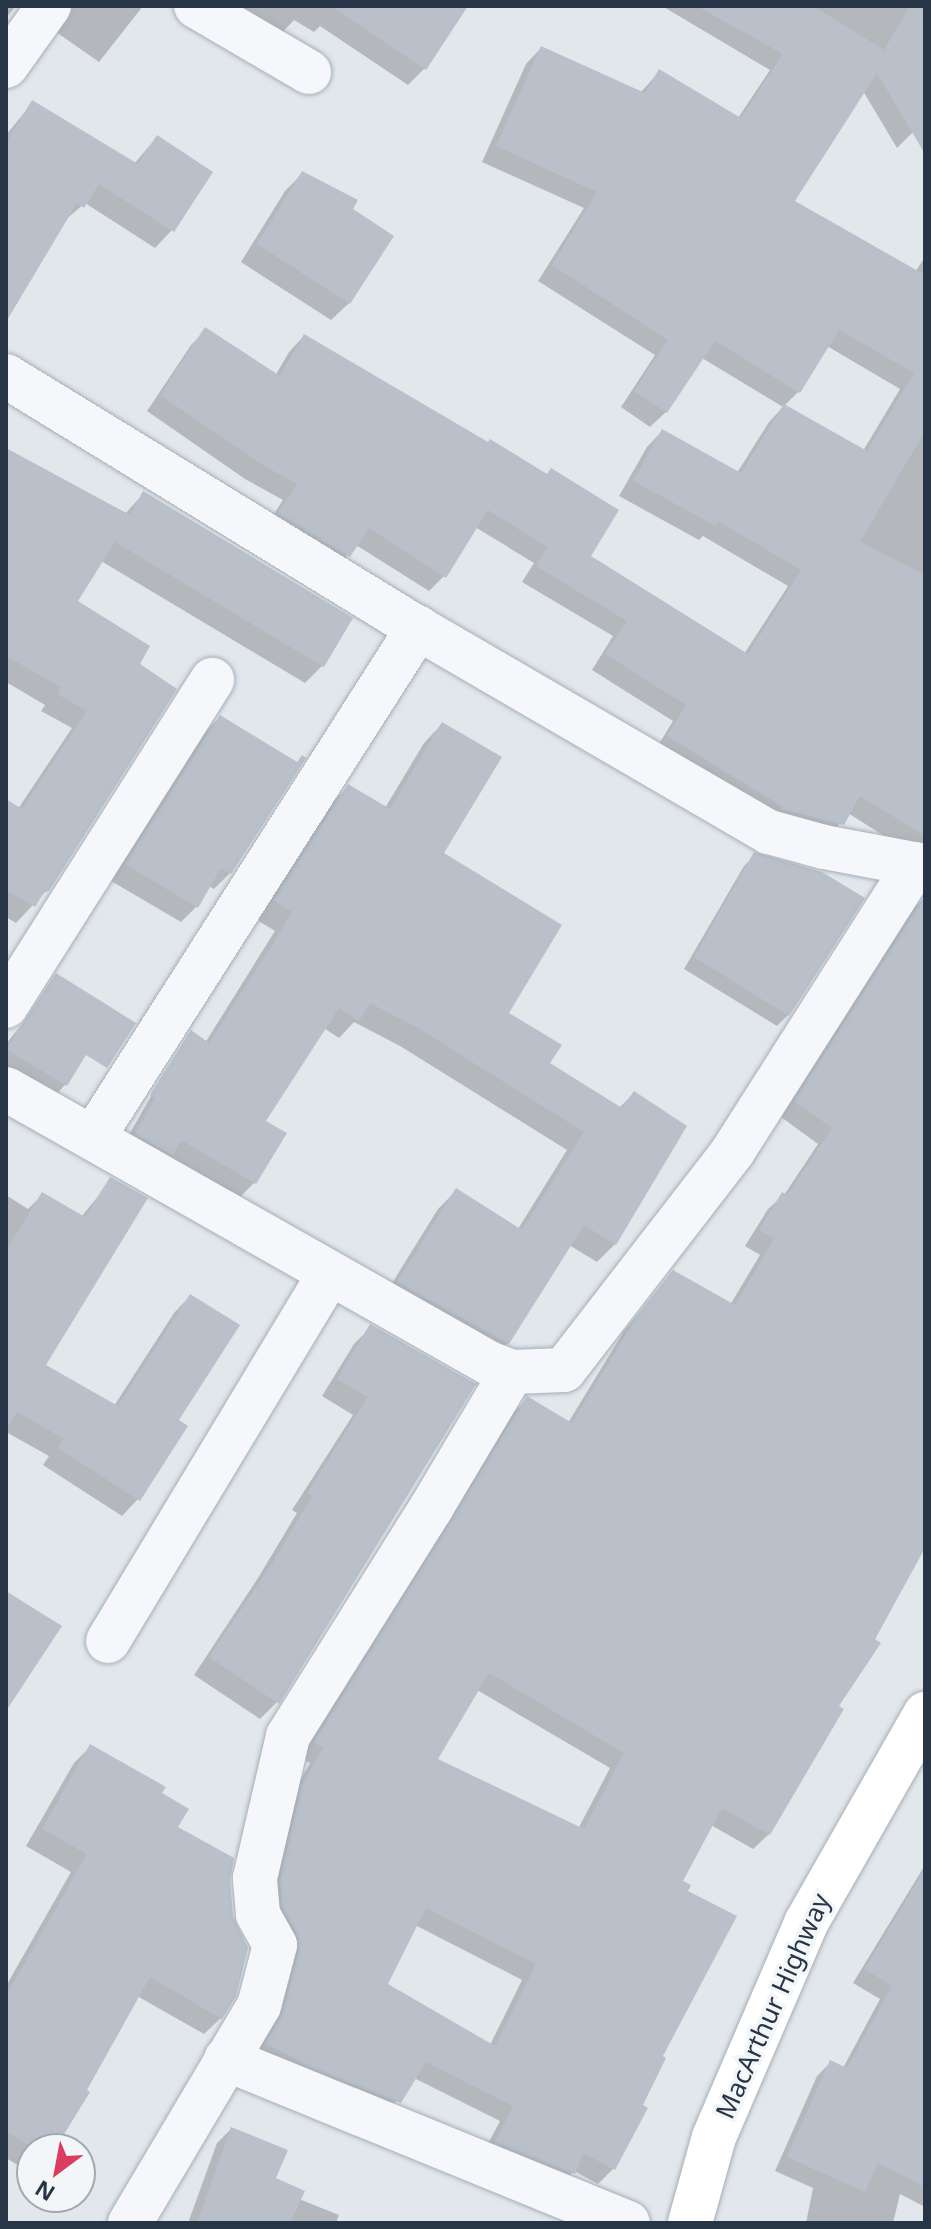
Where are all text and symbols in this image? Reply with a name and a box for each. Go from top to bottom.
street label: MacArthur Highway [709,1889,837,2123]
north arrow [16,2133,96,2213]
text: N [29,2174,60,2209]

